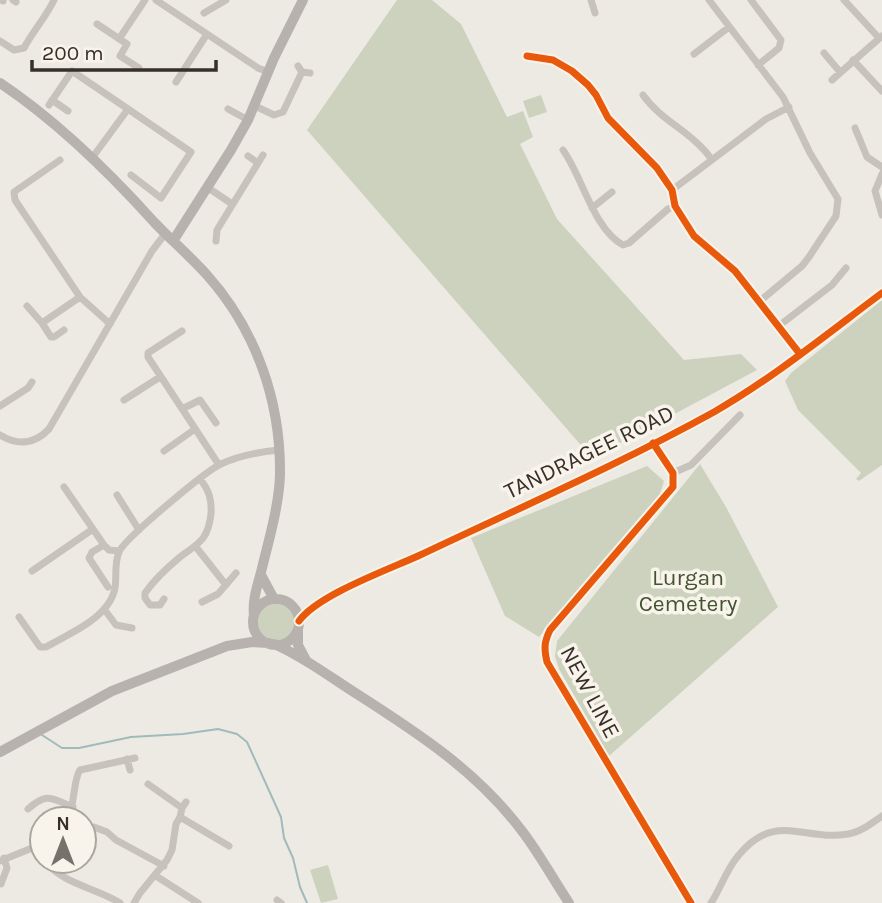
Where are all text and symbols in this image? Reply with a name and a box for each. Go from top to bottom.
scale bar [32,28,215,72]
text: 200 m [42,41,104,65]
street label: TANDRAGEE ROAD [500,399,678,505]
park label: Lurgan Cemetery [639,564,738,617]
street label: NEW LINE [554,641,626,743]
north arrow [28,805,98,875]
text: N [56,813,70,835]

